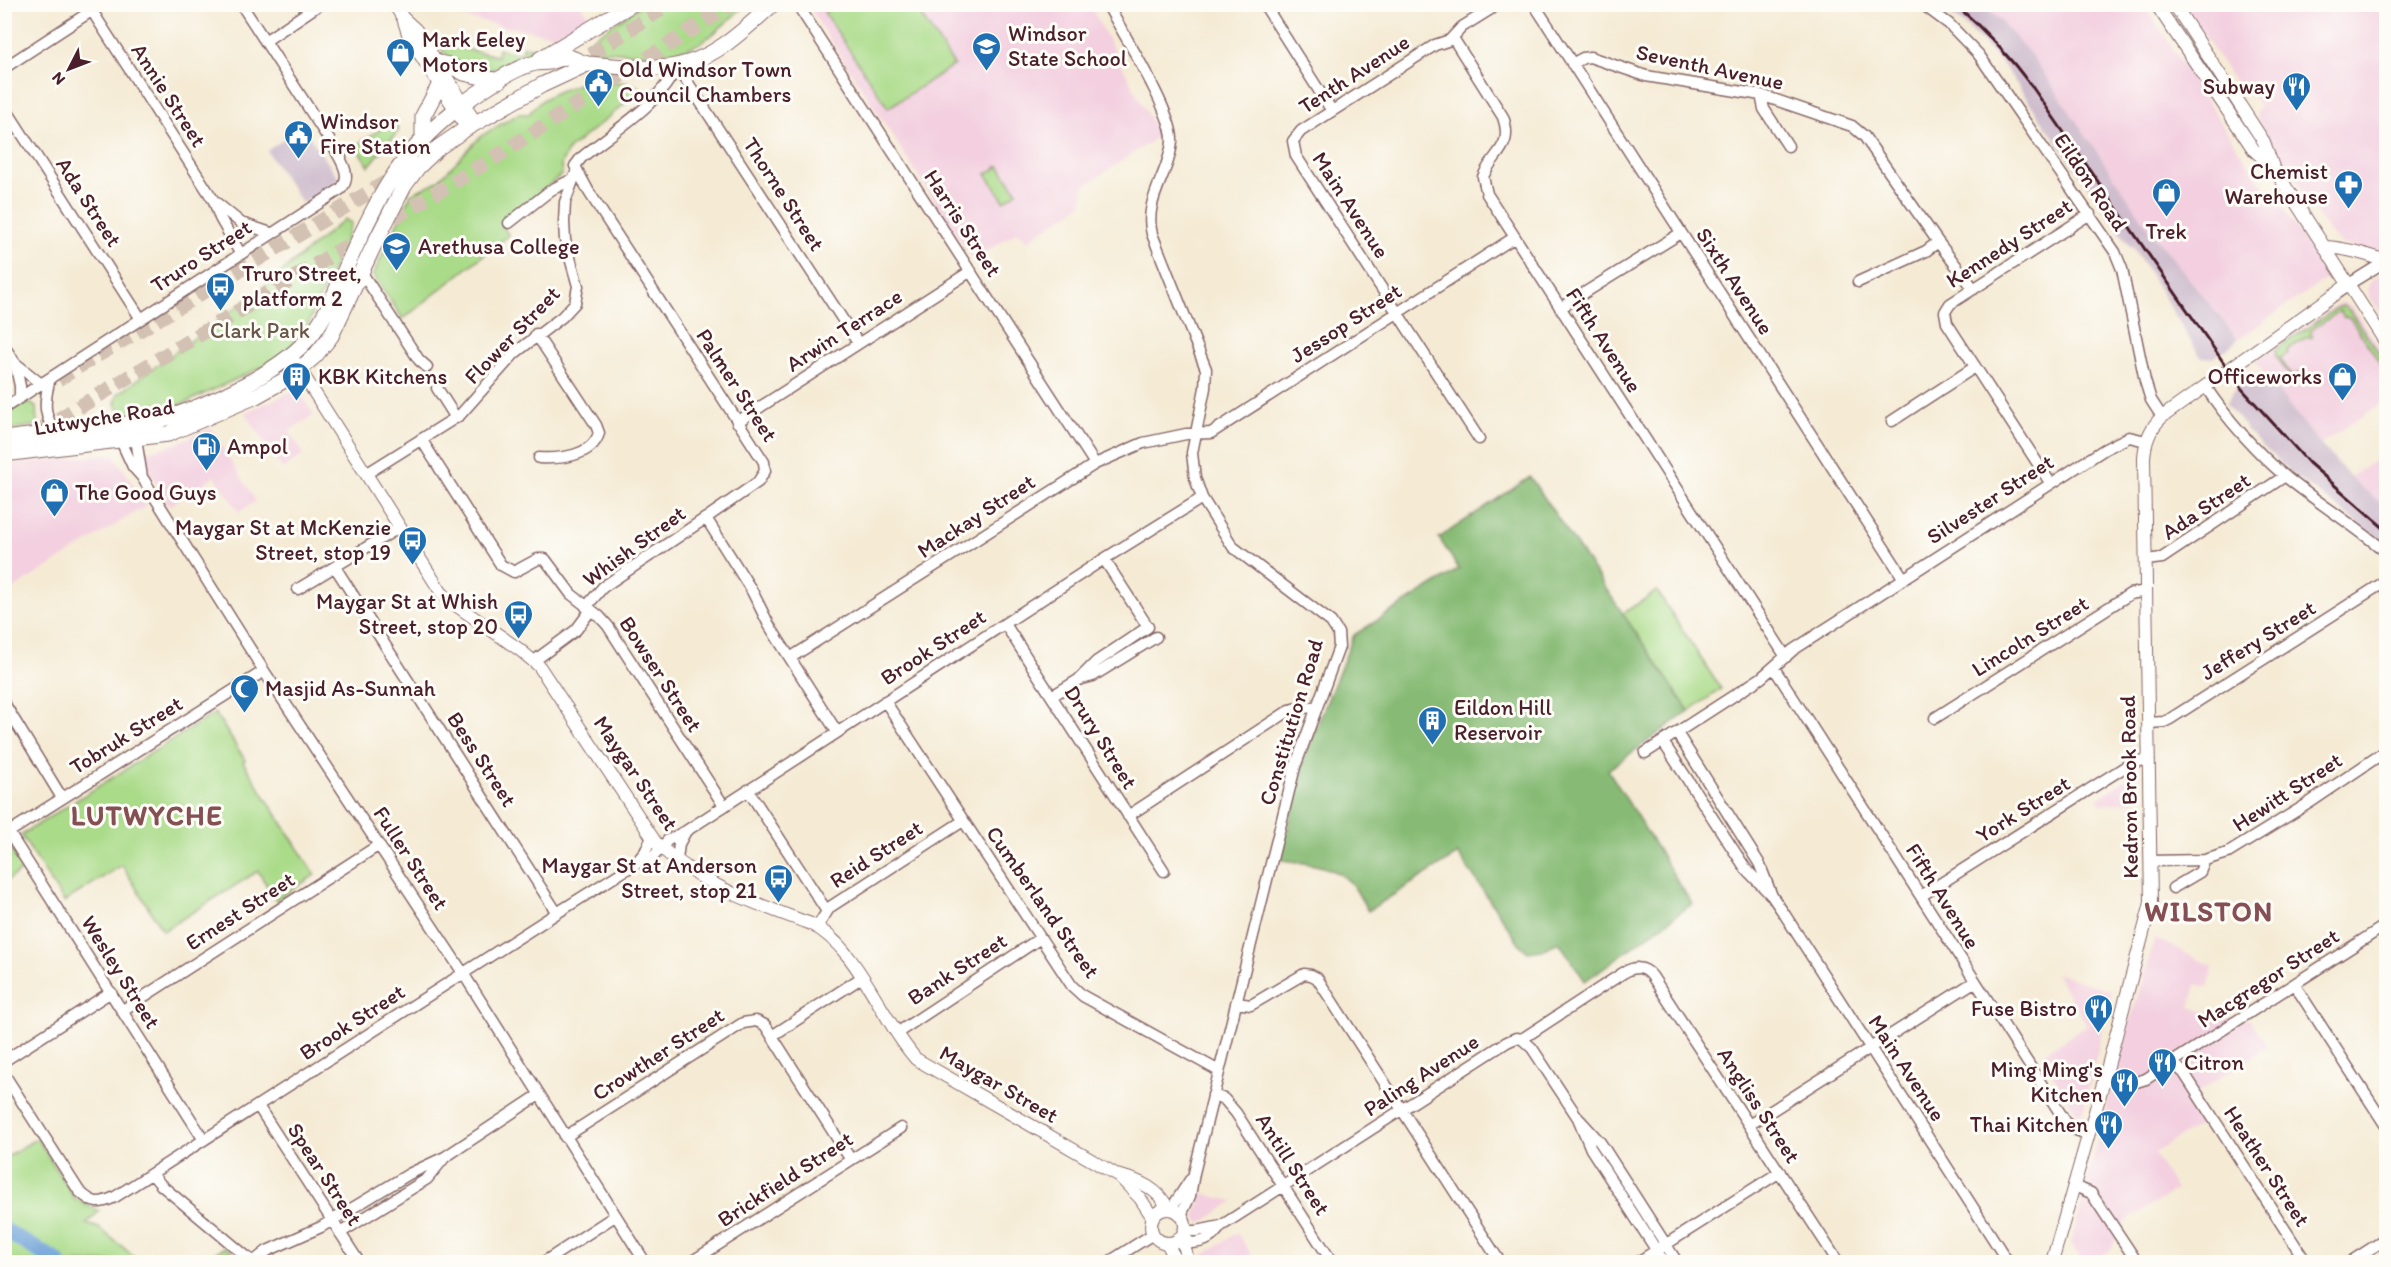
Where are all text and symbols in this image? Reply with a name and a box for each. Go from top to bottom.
place label: Windsor State School [1008,20,1127,72]
place label: Mark Eeley Motors [422,26,526,78]
street label: Tenth Avenue [1293,28,1415,120]
school or university icon: Windsor State School [971,30,1003,72]
shop icon: Mark Eeley Motors [385,36,417,78]
street label: Annie Street [126,38,212,152]
street label: Seventh Avenue [1634,38,1786,96]
north arrow [39,39,99,99]
place label: Old Windsor Town Council Chambers [619,56,792,108]
public building icon: Old Windsor Town Council Chambers [582,66,614,108]
text: N [48,68,69,89]
restaurant icon: Subway [2280,70,2312,112]
place label: Subway [2203,73,2276,100]
place label: Windsor Fire Station [320,108,431,160]
public building icon: Windsor Fire Station [283,118,315,160]
street label: Eildon Road [2048,128,2134,236]
street label: Thorne Street [737,132,831,256]
street label: Main Avenue [1307,147,1395,263]
street label: Ada Street [50,152,128,252]
place label: Chemist Warehouse [2224,158,2328,210]
street label: Harris Street [918,164,1008,282]
pharmacy icon: Chemist Warehouse [2333,168,2365,210]
shop icon: Trek [2150,176,2182,218]
street label: Kennedy Street [1941,192,2077,294]
street label: Truro Street [146,213,256,299]
place label: Trek [2145,218,2187,245]
street label: Sixth Avenue [1690,222,1780,340]
school or university icon: Arethusa College [381,230,413,272]
place label: Arethusa College [418,233,580,260]
place label: Truro Street, platform 2 [242,260,362,312]
bus stop icon: Truro Street, platform 2 [205,270,237,312]
street label: Jessop Street [1285,277,1407,369]
street label: Flower Street [458,280,566,390]
street label: Arwin Terrace [781,282,907,378]
street label: Fifth Avenue [1560,282,1648,398]
park label: Clark Park [210,317,310,344]
street label: Palmer Street [690,323,784,447]
building icon: KBK Kitchens [281,360,313,402]
shop icon: Officeworks [2327,360,2359,402]
place label: KBK Kitchens [318,363,447,390]
place label: Officeworks [2208,363,2322,390]
street label: Lutwyche Road [32,393,176,441]
fuel station icon: Ampol [190,430,222,472]
place label: Ampol [227,433,288,460]
street label: Silvester Street [1922,448,2058,550]
street label: Ada Street [2156,466,2256,546]
street label: Mackay Street [912,468,1040,564]
shop icon: The Good Guys [38,476,70,518]
place label: The Good Guys [75,479,216,506]
street label: Whish Street [577,500,691,592]
place label: Maygar St at McKenzie Street, stop 19 [175,514,391,566]
bus stop icon: Maygar St at McKenzie Street, stop 19 [396,524,428,566]
place label: Maygar St at Whish Street, stop 20 [316,588,498,640]
street label: Lincoln Street [1967,589,2093,683]
street label: Jeffery Street [2196,594,2320,686]
bus stop icon: Maygar St at Whish Street, stop 20 [503,598,535,640]
street label: Brook Street [875,603,991,691]
street label: Bowser Street [614,611,708,737]
street label: Constitution Road [1253,636,1329,808]
mosque icon: Masjid As-Sunnah [228,672,260,714]
place label: Masjid As-Sunnah [265,675,436,702]
street label: Drury Street [1058,680,1144,794]
street label: Tobruk Street [65,690,187,780]
place label: Eildon Hill Reservoir [1454,694,1552,746]
street label: Kedron Brook Road [2114,695,2144,879]
building icon: Eildon Hill Reservoir [1417,704,1449,746]
street label: Bess Street [441,706,523,812]
street label: Maygar Street [588,710,684,836]
street label: Hewitt Street [2227,746,2347,838]
street label: York Street [1971,770,2075,848]
district label: LUTWYCHE [71,798,223,832]
street label: Fuller Street [368,801,454,915]
street label: Reid Street [825,814,927,894]
street label: Cumberland Street [980,821,1106,983]
street label: Fifth Avenue [1900,838,1986,954]
place label: Maygar St at Anderson Street, stop 21 [541,852,758,904]
bus stop icon: Maygar St at Anderson Street, stop 21 [762,862,794,904]
street label: Ernest Street [180,866,300,956]
district label: WILSTON [2144,894,2274,928]
street label: Wesley Street [75,910,167,1034]
street label: Macgregor Street [2192,922,2344,1034]
street label: Bank Street [902,927,1012,1011]
street label: Brook Street [294,978,410,1066]
restaurant icon: Fuse Bistro [2082,992,2114,1034]
place label: Fuse Bistro [1971,995,2077,1022]
street label: Crowther Street [587,1001,729,1107]
street label: Main Avenue [1863,1010,1951,1126]
street label: Paling Avenue [1358,1028,1484,1122]
street label: Maygar Street [935,1039,1063,1129]
street label: Angliss Street [1712,1042,1806,1168]
restaurant icon: Citron [2147,1046,2179,1088]
place label: Citron [2184,1049,2245,1076]
place label: Ming Ming's Kitchen [1990,1056,2104,1108]
restaurant icon: Ming Ming's Kitchen [2108,1066,2140,1108]
street label: Heather Street [2218,1101,2316,1231]
street label: Antill Street [1250,1108,1336,1220]
restaurant icon: Thai Kitchen [2093,1108,2125,1150]
place label: Thai Kitchen [1970,1111,2088,1138]
street label: Spear Street [282,1117,368,1231]
street label: Brickfield Street [712,1125,858,1233]

